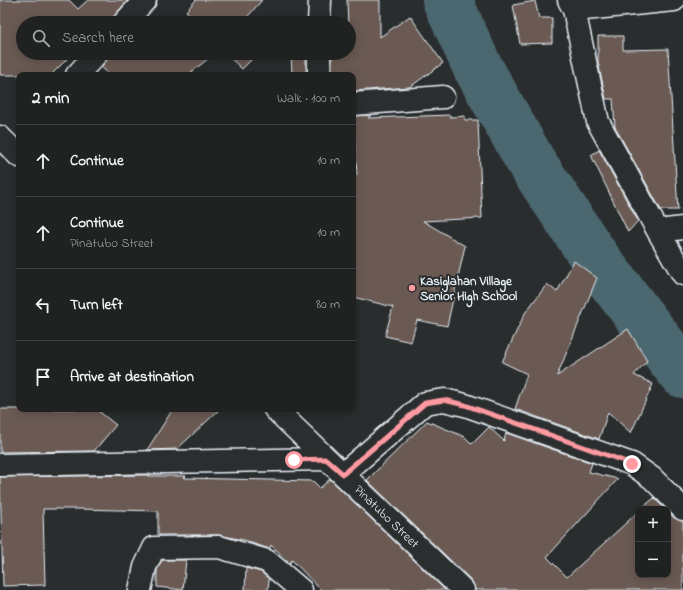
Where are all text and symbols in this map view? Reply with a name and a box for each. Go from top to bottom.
search box [16,16,356,60]
icon: search [30,27,52,49]
text: Search here [62,27,134,49]
text: 2 min [32,86,69,111]
text: Walk · 100 m [277,89,340,108]
icon: ahead [32,150,54,172]
text: Continue [70,150,124,172]
text: 10 m [317,151,340,170]
text: Continue [70,212,124,234]
icon: ahead [32,222,54,244]
text: 10 m [317,223,340,242]
text: Pinatubo Street [70,234,154,253]
place label: Kasiglahan Village Senior High School [420,272,517,308]
marker: Kasiglahan Village Senior High School [407,283,417,293]
icon: left [32,294,54,316]
text: Turn left [70,294,123,316]
text: 80 m [316,295,340,314]
icon: arrive [32,366,54,388]
text: Arrive at destination [70,366,194,388]
route start [285,451,303,469]
route end [623,455,641,473]
street label: Pinatubo Street [350,481,424,553]
map controls [635,506,671,578]
button: + [635,506,671,542]
button: − [635,542,671,578]

